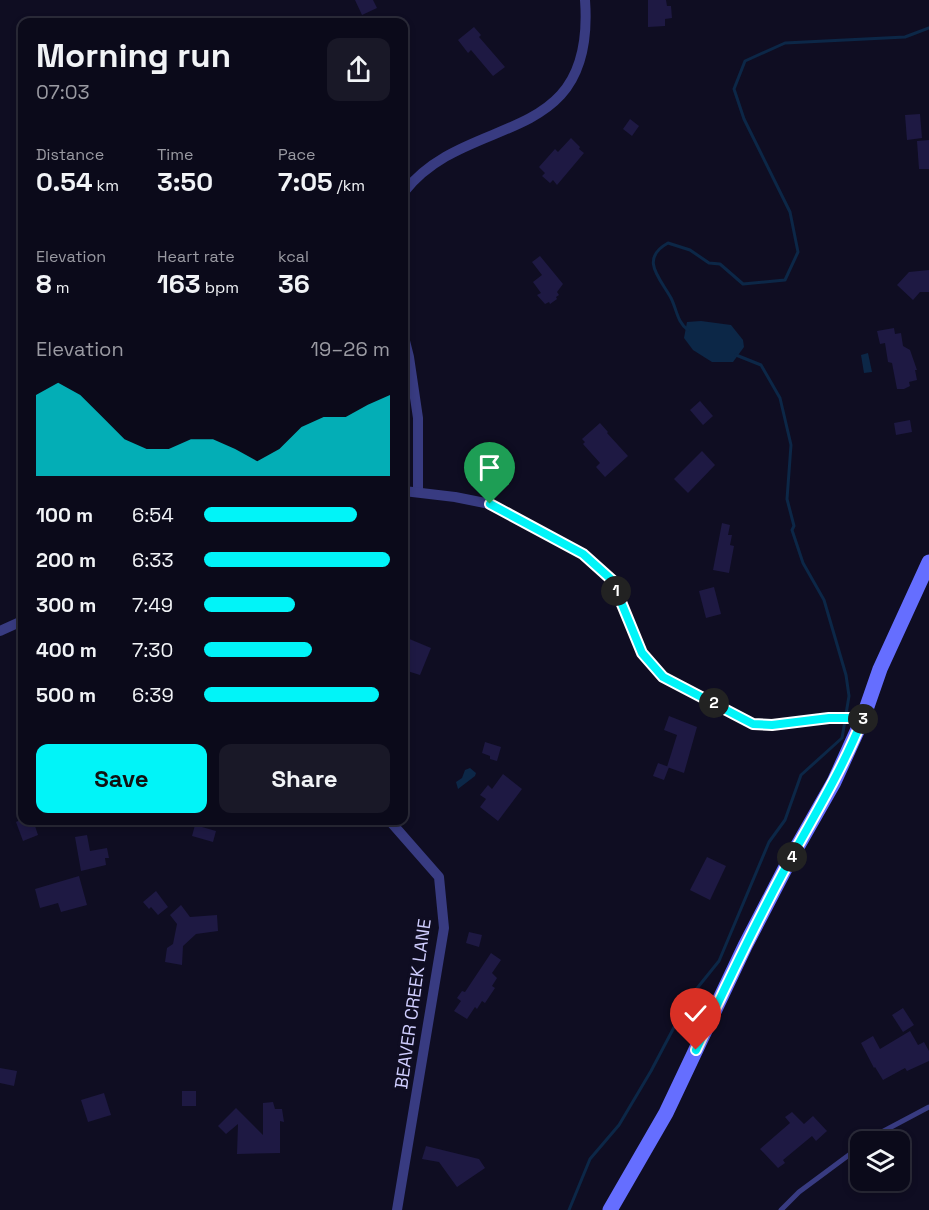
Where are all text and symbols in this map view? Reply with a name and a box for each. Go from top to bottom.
text: Morning run [36,35,231,77]
button: share [327,38,390,101]
text: 07:03 [36,79,90,105]
text: Distance [36,144,104,165]
text: Time [157,144,193,165]
text: Pace [278,144,315,165]
text: 0.54 [36,165,92,199]
text: 3:50 [157,165,213,199]
text: 7:05 [278,165,333,199]
text: km [92,175,119,196]
text: /km [333,175,365,196]
text: Elevation [36,246,106,267]
text: Heart rate [157,246,235,267]
text: kcal [278,246,309,267]
text: 8 [36,267,52,301]
text: 163 [157,267,201,301]
text: 36 [278,267,310,301]
text: m [52,277,69,298]
text: bpm [201,277,239,298]
text: Elevation [36,336,124,362]
text: 19–26 m [311,336,390,362]
pin [464,442,515,504]
icon: arrive [473,451,506,484]
text: 100 m [36,502,93,528]
text: 6:54 [132,502,174,528]
text: 200 m [36,547,96,573]
text: 6:33 [132,547,173,573]
pin: 1 [601,576,631,606]
text: 1 [612,580,620,601]
text: 300 m [36,592,96,618]
text: 7:49 [132,592,173,618]
text: 400 m [36,637,97,663]
text: 7:30 [132,637,173,663]
text: 500 m [36,682,96,708]
text: 6:39 [132,682,174,708]
pin: 2 [699,688,729,718]
text: 2 [709,692,719,713]
pin: 3 [848,704,878,734]
text: 3 [858,708,868,729]
button: Save [36,744,207,813]
button: Share [219,744,390,813]
pin: 4 [777,842,807,872]
text: 4 [787,846,797,867]
street label: BEAVER CREEK LANE [389,917,436,1091]
pin [670,988,721,1050]
icon: check [679,997,712,1030]
map controls [850,1131,910,1191]
button: layers [850,1131,910,1191]

